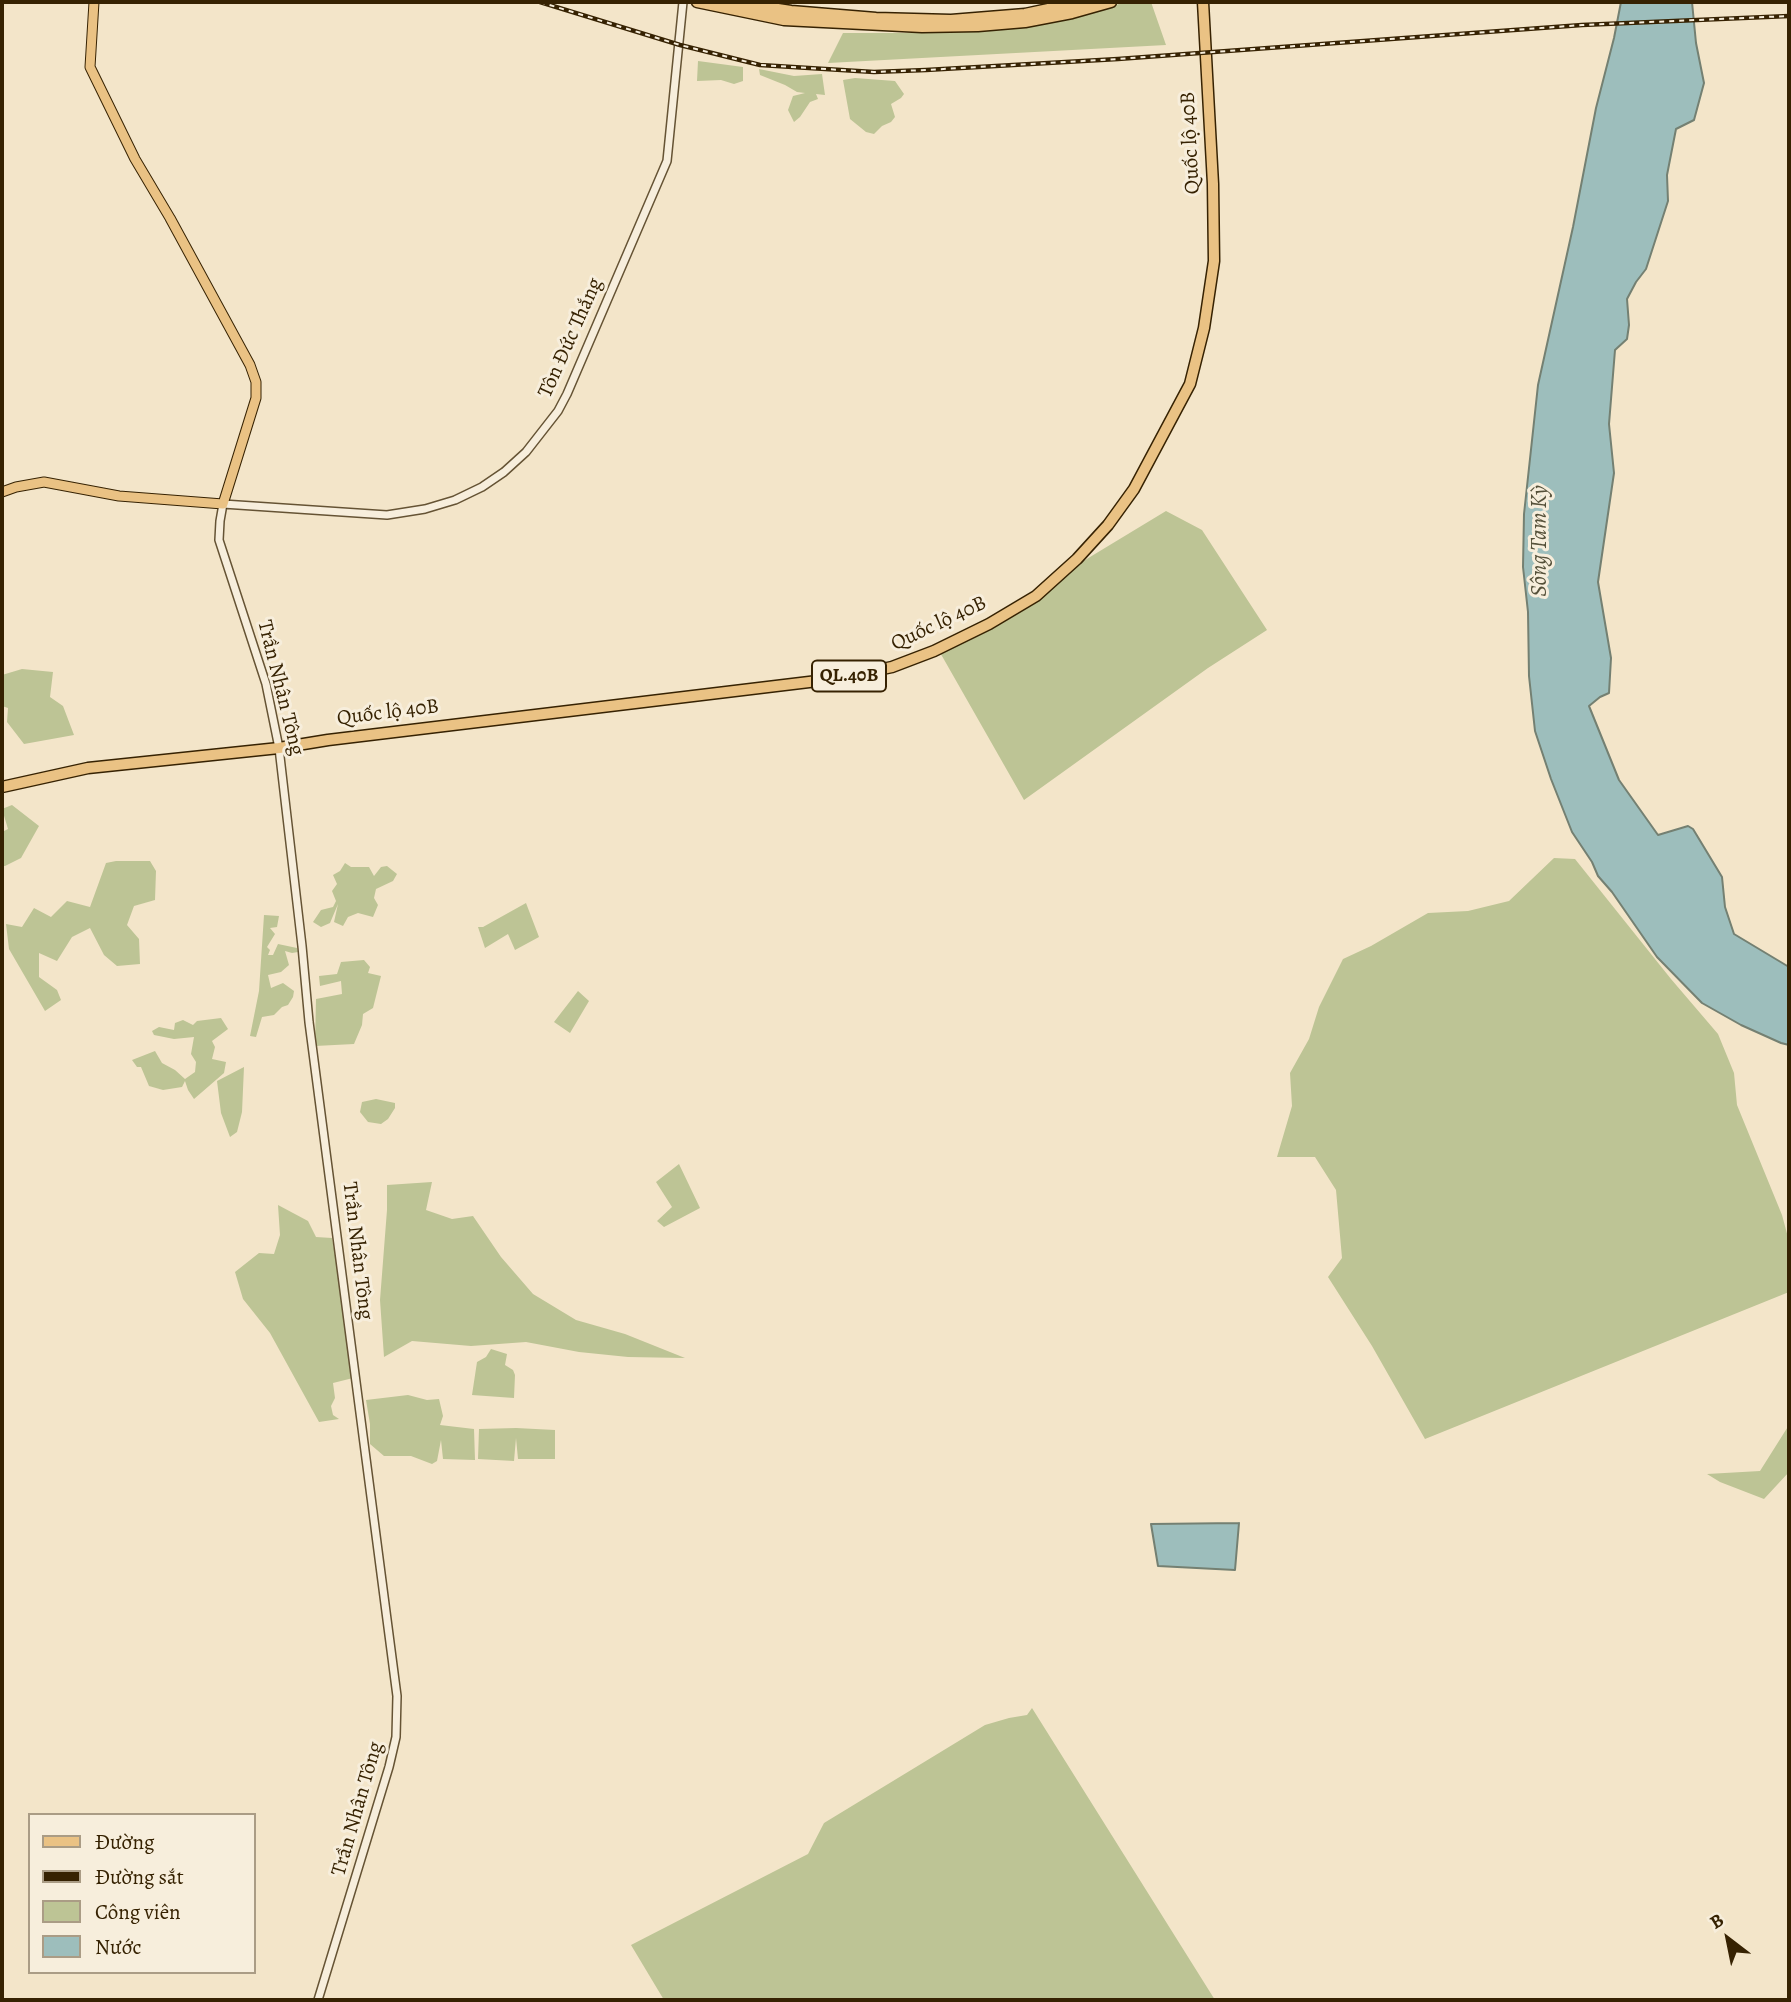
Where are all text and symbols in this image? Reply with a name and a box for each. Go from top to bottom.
street label: Quốc lộ 40B [1176,91,1206,195]
street label: Tôn Đức Thắng [533,274,609,402]
water label: Sông Tam Kỳ [1526,485,1554,597]
street label: Quốc lộ 40B [887,591,991,657]
street label: Trần Nhân Tông [251,618,309,758]
road number: QL.40B [812,660,886,692]
street label: Quốc lộ 40B [336,694,440,732]
street label: Trần Nhân Tông [336,1181,378,1321]
street label: Trần Nhân Tông [327,1739,389,1879]
legend [28,1813,256,1974]
text: Đường [95,1828,154,1856]
text: Đường sắt [95,1863,184,1891]
text: Công viên [95,1898,181,1926]
north arrow [1693,1904,1763,1974]
text: B [1705,1907,1729,1935]
text: Nước [95,1933,141,1961]

